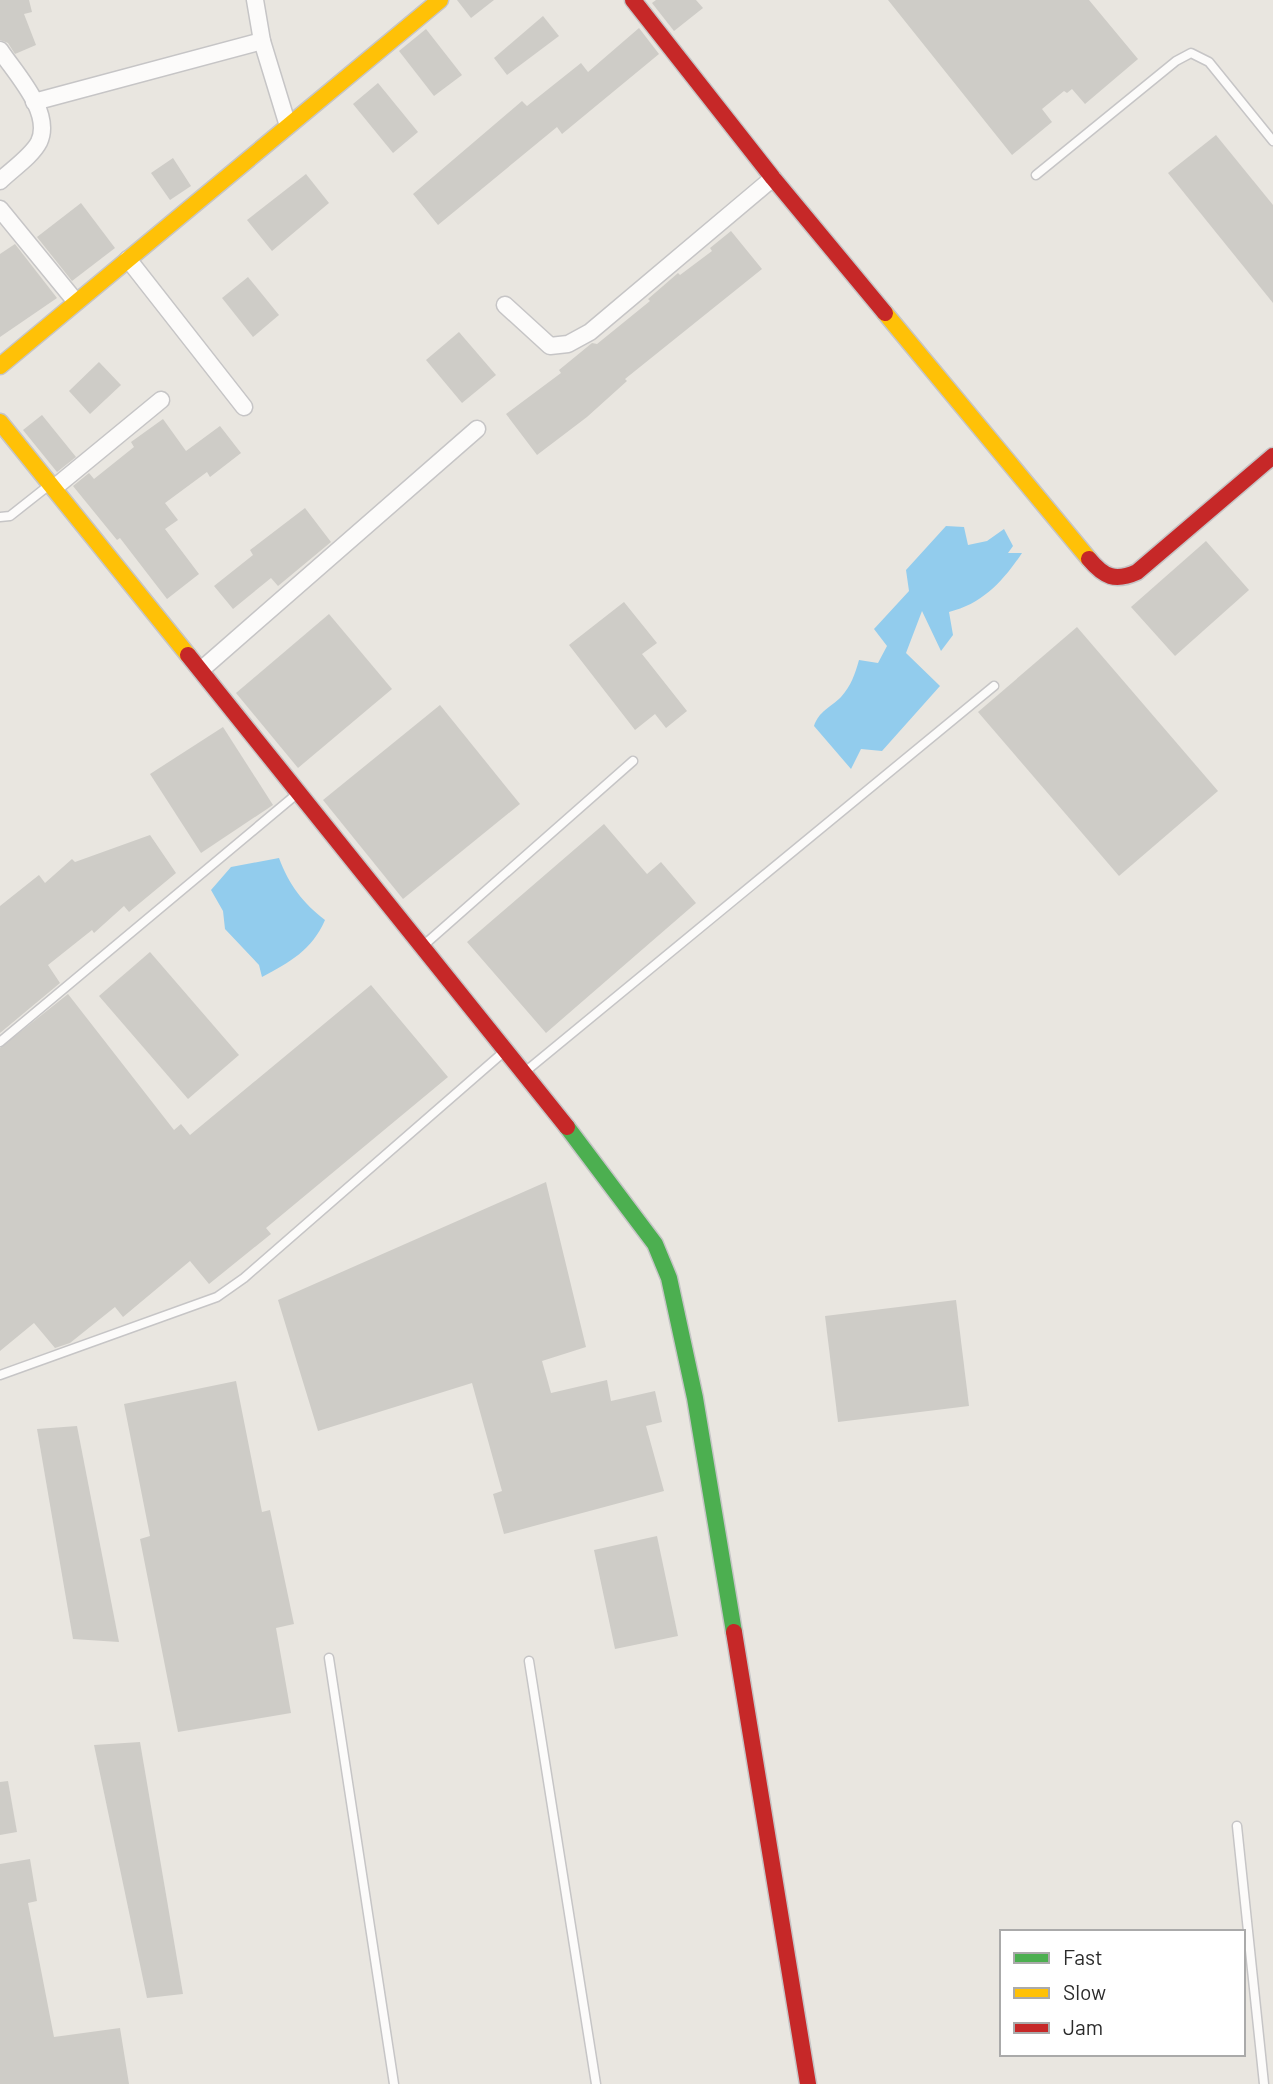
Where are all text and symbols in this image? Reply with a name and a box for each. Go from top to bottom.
legend [1000,1930,1245,2056]
text: Fast [1063,1944,1103,1969]
text: Slow [1063,1979,1106,2004]
text: Jam [1063,2014,1103,2039]

